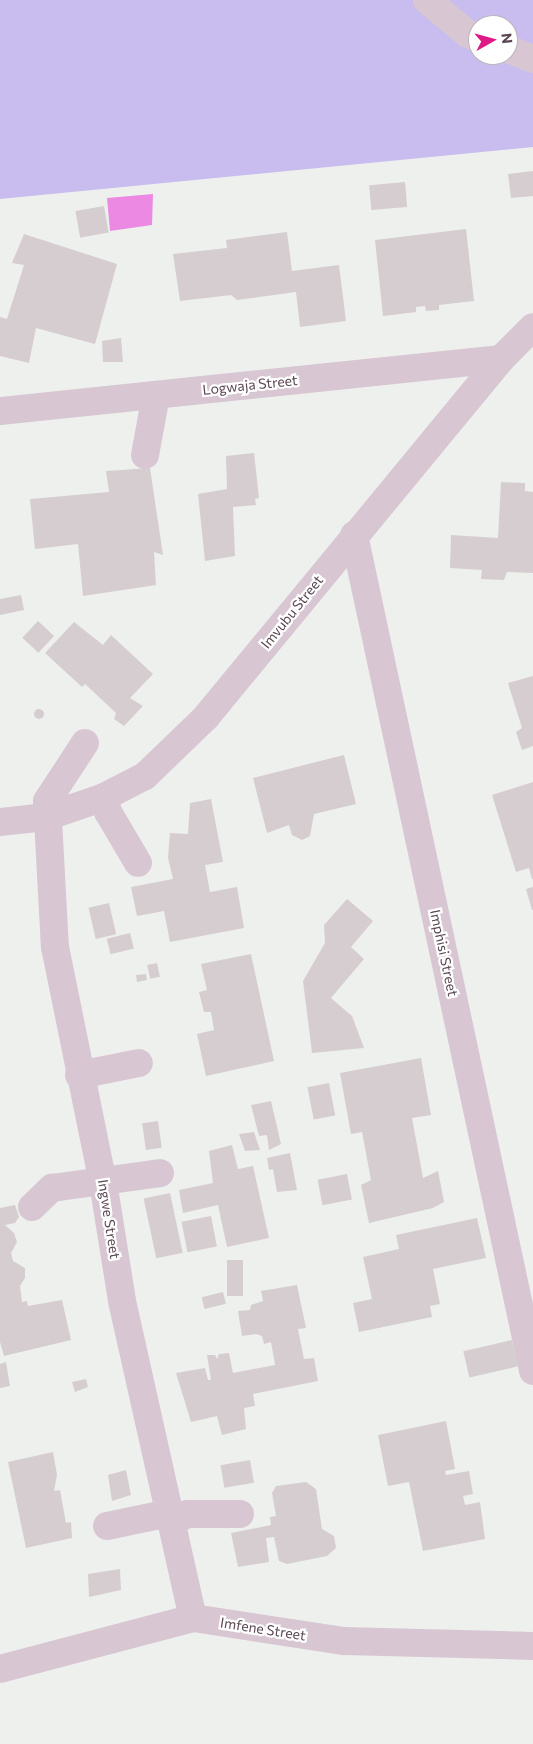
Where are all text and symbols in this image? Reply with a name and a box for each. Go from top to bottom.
north arrow [468,15,518,65]
text: N [498,32,516,44]
street label: Logwaja Street [202,372,298,398]
street label: Imvubu Street [257,572,327,652]
street label: Imphisi Street [427,908,461,998]
street label: Ingwe Street [94,1178,124,1260]
street label: Imfene Street [219,1614,307,1644]

